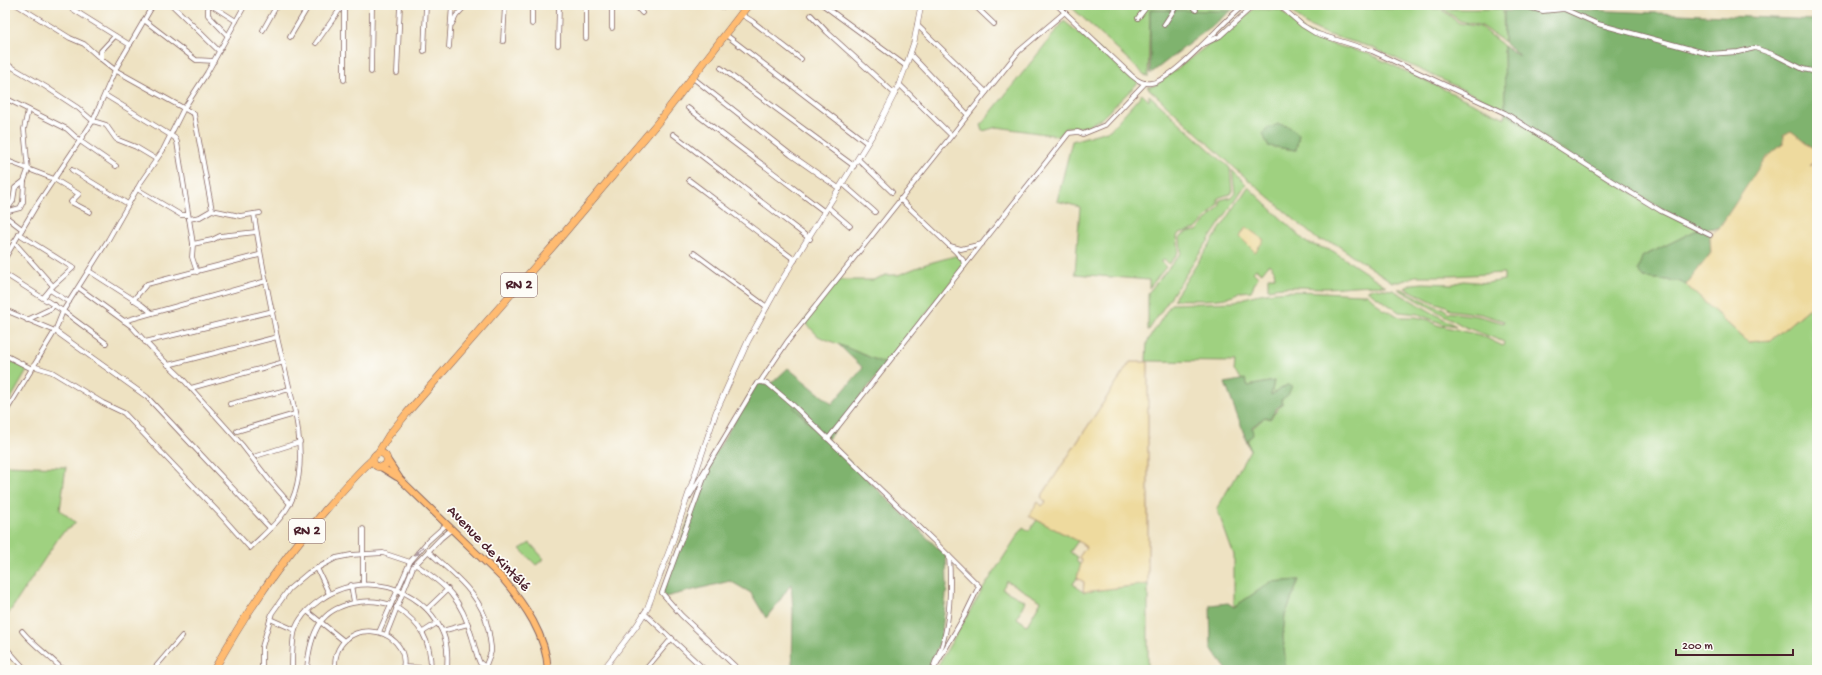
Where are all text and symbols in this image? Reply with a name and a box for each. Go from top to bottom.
road number: RN 2 [501,273,537,297]
street label: Avenue de Kintélé [443,502,534,596]
road number: RN 2 [289,519,325,543]
one-way arrow [414,546,424,556]
scale bar [1676,631,1793,657]
text: 200 m [1682,640,1713,654]

